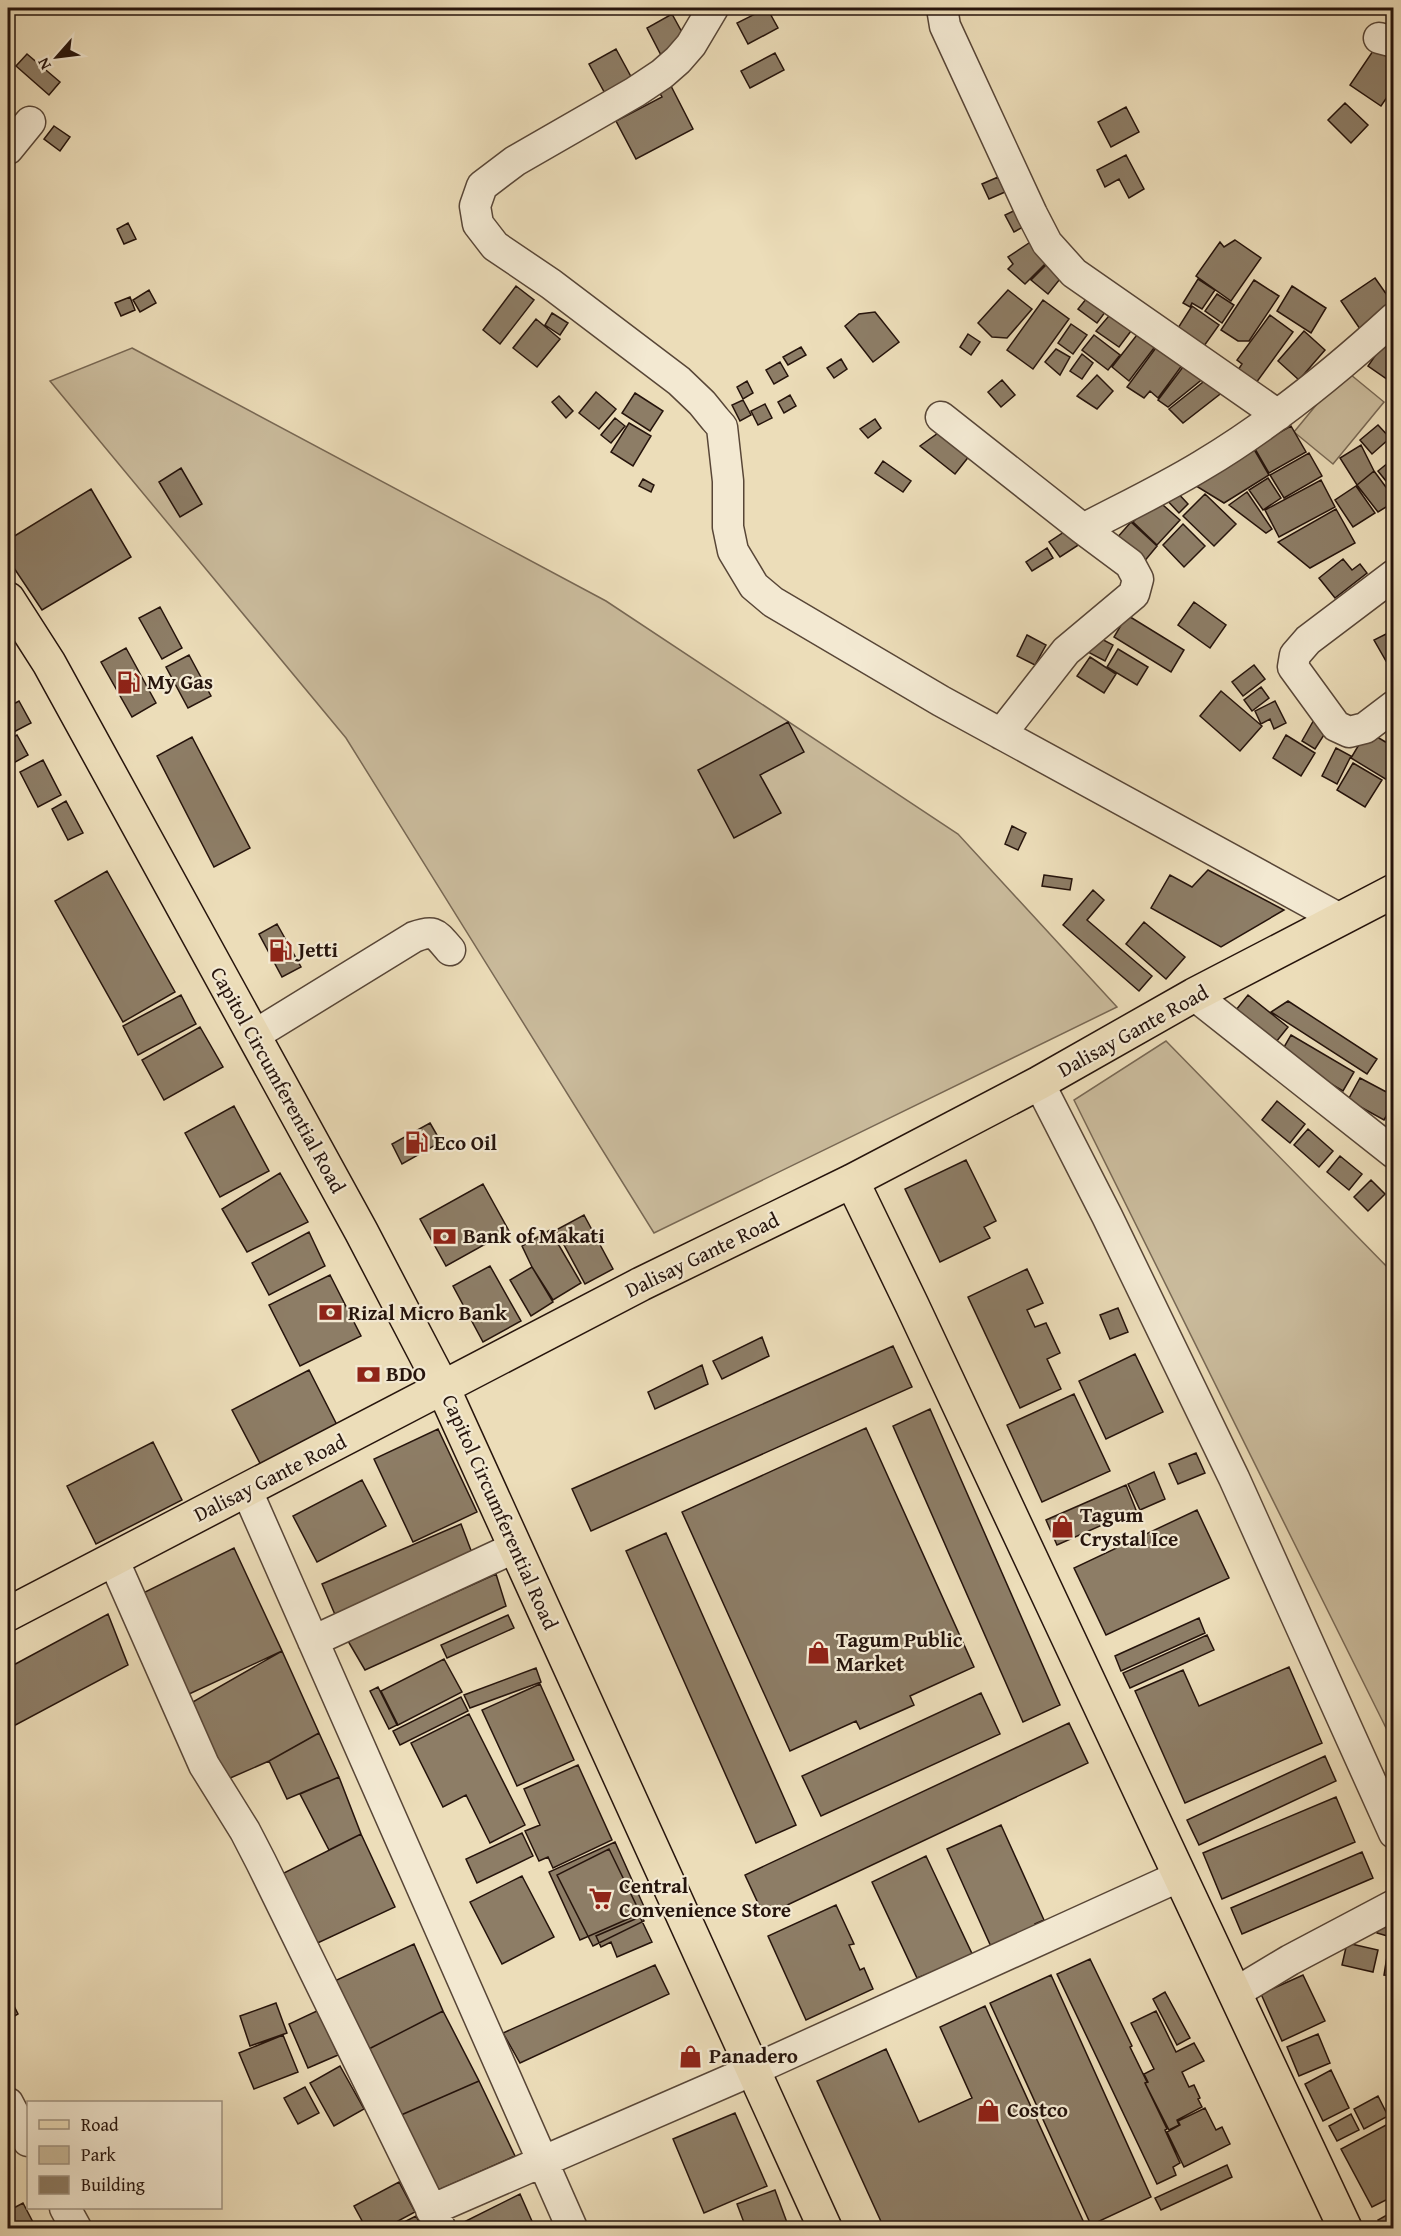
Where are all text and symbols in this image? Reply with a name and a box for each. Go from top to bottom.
north arrow [27,27,87,87]
text: N [31,53,57,74]
place label: My Gas [147,666,213,697]
fuel station icon: My Gas [116,669,142,695]
place label: Jetti [295,934,338,965]
fuel station icon: Jetti [267,937,293,963]
street label: Capitol Circumferential Road [203,961,354,1199]
street label: Dalisay Gante Road [1052,976,1214,1085]
place label: Eco Oil [434,1127,497,1158]
fuel station icon: Eco Oil [403,1130,429,1156]
street label: Dalisay Gante Road [620,1204,785,1305]
place label: Bank of Makati [463,1220,605,1251]
bank icon: Bank of Makati [432,1223,458,1249]
place label: Rizal Micro Bank [348,1297,508,1328]
bank icon: Rizal Micro Bank [317,1300,343,1326]
place label: BDO [386,1358,426,1389]
bank icon: BDO [355,1361,381,1387]
street label: Capitol Circumferential Road [434,1389,567,1635]
street label: Dalisay Gante Road [188,1425,352,1529]
place label: Tagum Crystal Ice [1080,1499,1178,1554]
shop icon: Tagum Crystal Ice [1049,1514,1075,1540]
place label: Tagum Public Market [836,1624,963,1679]
shop icon: Tagum Public Market [805,1639,831,1665]
place label: Central Convenience Store [619,1870,791,1925]
supermarket icon: Central Convenience Store [588,1885,614,1911]
place label: Panadero [709,2040,798,2071]
shop icon: Panadero [678,2043,704,2069]
place label: Costco [1007,2094,1068,2125]
shop icon: Costco [976,2097,1002,2123]
legend [27,2101,222,2209]
text: Road [81,2111,119,2138]
text: Park [81,2141,117,2168]
text: Building [81,2171,145,2198]

